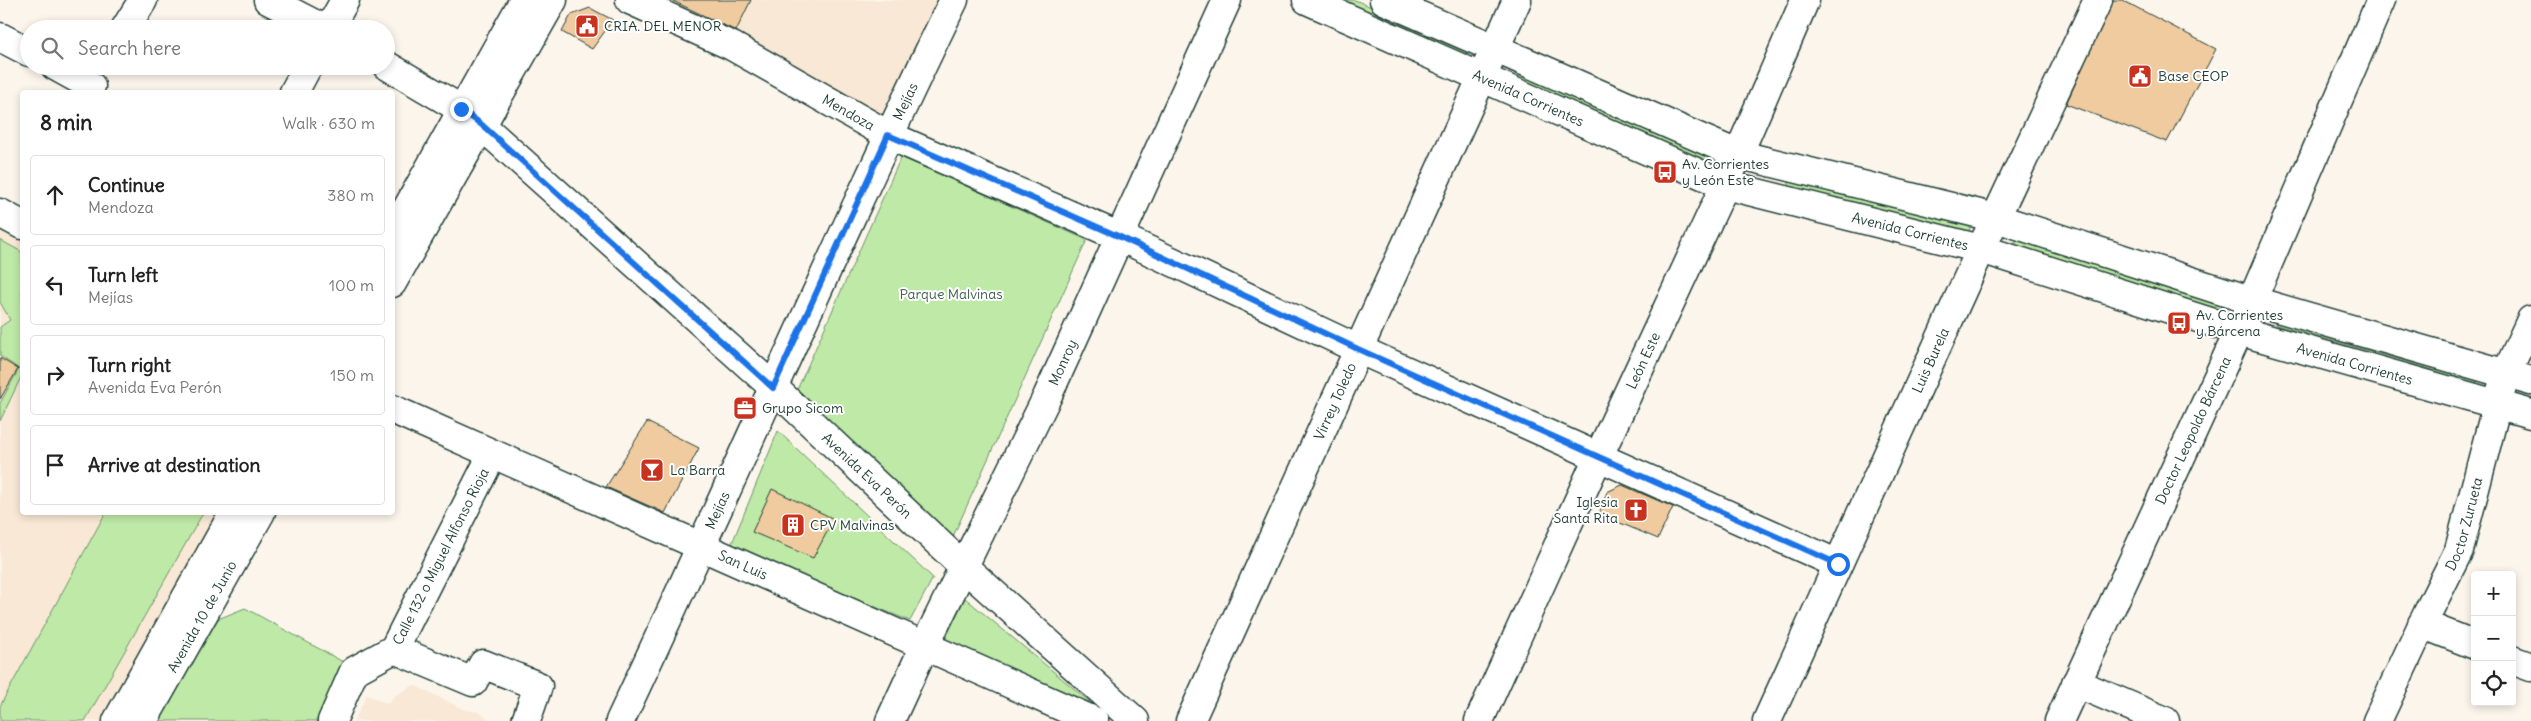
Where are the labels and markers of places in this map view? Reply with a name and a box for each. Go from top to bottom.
public building icon: CRIA. DEL MENOR [574,13,600,39]
place label: CRIA. DEL MENOR [604,17,722,35]
public building icon: Base CEOP [2127,63,2153,89]
place label: Base CEOP [2158,67,2229,85]
place label: Av. Corrientes y León Este [1682,155,1769,189]
bus stop icon: Av. Corrientes y León Este [1652,159,1678,185]
place label: Av. Corrientes y Bárcena [2196,306,2283,340]
bus stop icon: Av. Corrientes y Bárcena [2166,310,2192,336]
office icon: Grupo Sicom [732,395,758,421]
place label: Grupo Sicom [762,399,843,417]
bar icon: La Barra [639,457,665,483]
place label: La Barra [670,461,725,479]
place label: Iglesia Santa Rita [1553,493,1618,527]
church icon: Iglesia Santa Rita [1623,497,1649,523]
building icon: CPV Malvinas [780,512,806,538]
place label: CPV Malvinas [810,516,895,534]

